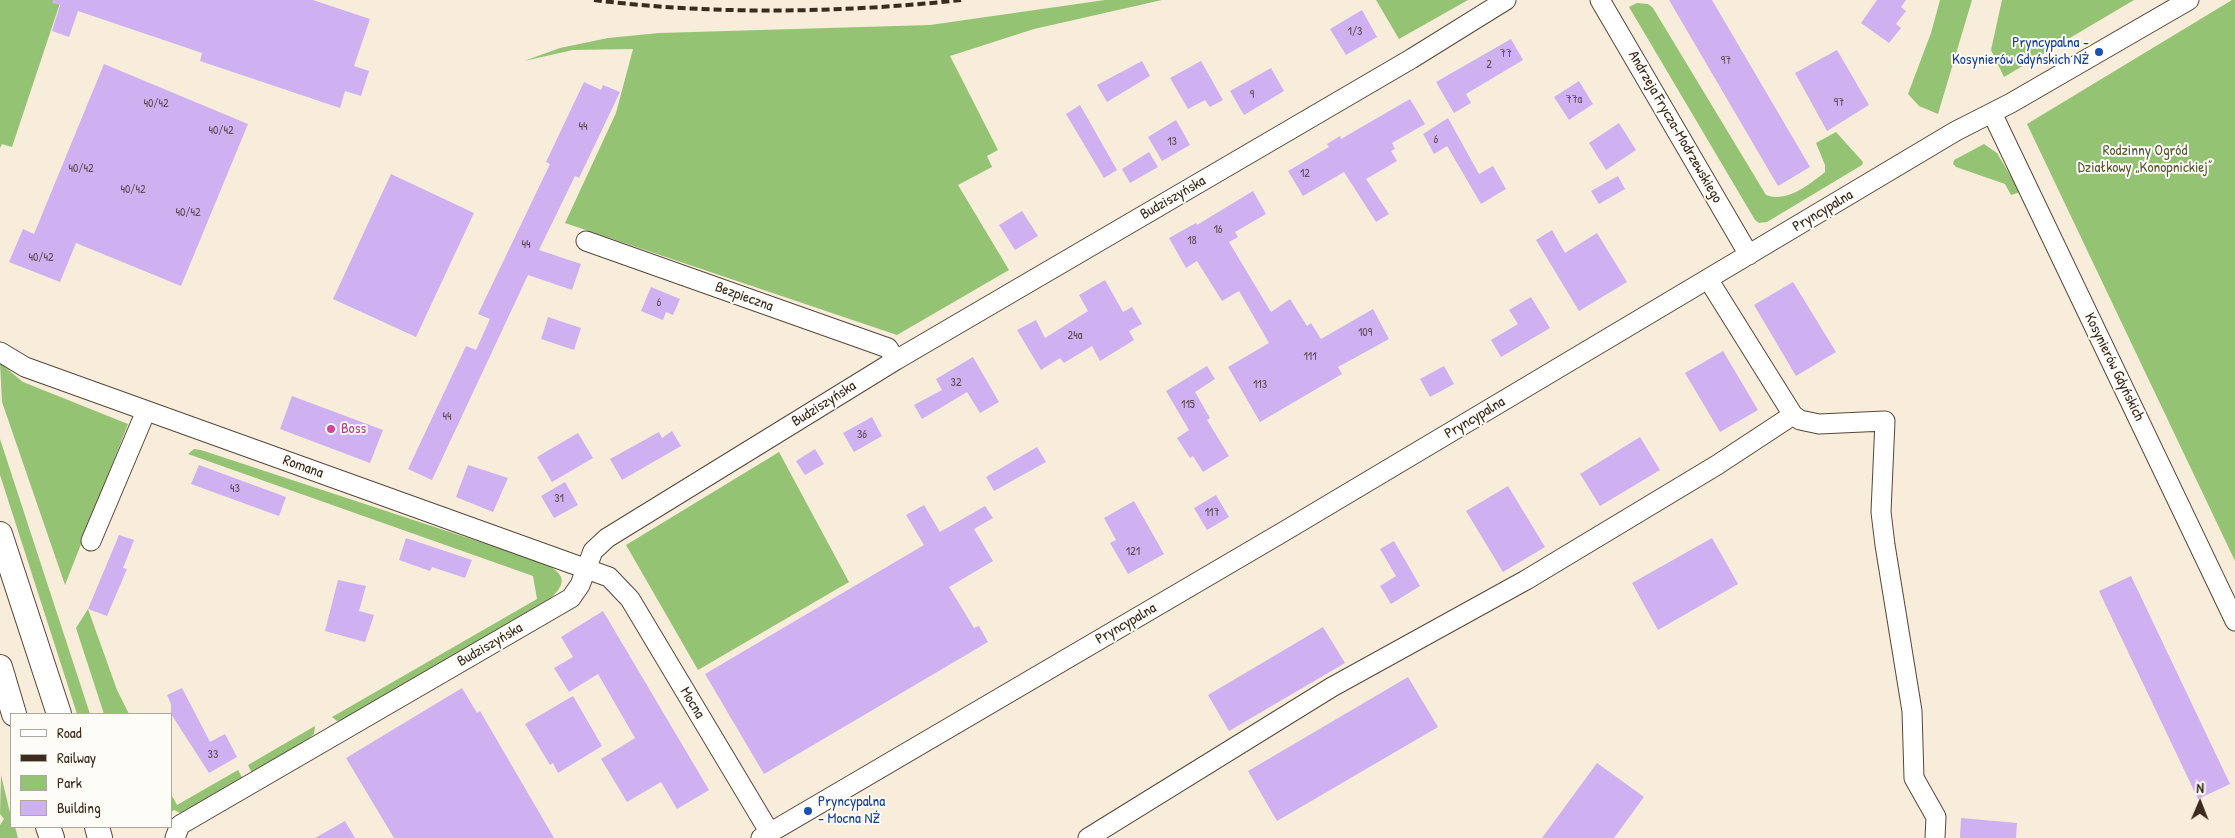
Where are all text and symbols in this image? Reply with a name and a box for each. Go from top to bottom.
house number: 1/3 [1348,25,1362,39]
place label: Pryncypalna - Kosynierów Gdyńskich NŻ [1952,34,2089,69]
marker: Pryncypalna - Kosynierów Gdyńskich NŻ [2093,46,2105,58]
house number: 77 [1500,47,1512,61]
street label: Andrzeja Frycza-Modrzewskiego [1624,48,1726,206]
house number: 97 [1721,54,1731,68]
house number: 2 [1486,58,1492,72]
house number: 9 [1250,88,1254,102]
house number: 77a [1566,93,1582,107]
house number: 97 [1834,96,1844,110]
house number: 40/42 [143,97,169,111]
house number: 44 [579,120,587,134]
house number: 40/42 [208,124,234,138]
house number: 6 [1434,133,1438,147]
house number: 13 [1167,135,1177,149]
park label: Rodzinny Ogród Działkowy „Konopnickiej” [2078,142,2212,177]
house number: 40/42 [68,162,94,176]
house number: 12 [1300,167,1310,181]
street label: Budziszyńska [1137,172,1209,224]
house number: 40/42 [120,183,146,197]
street label: Pryncypalna [1790,186,1856,236]
house number: 40/42 [175,206,201,220]
house number: 16 [1213,223,1223,237]
house number: 18 [1187,234,1197,248]
house number: 44 [522,238,530,252]
house number: 40/42 [28,251,54,265]
street label: Bezpieczna [712,278,776,316]
house number: 6 [657,296,661,310]
street label: Kosynierów Gdyńskich [2080,310,2148,424]
house number: 109 [1358,326,1372,340]
house number: 24a [1068,329,1082,343]
house number: 111 [1303,350,1317,364]
house number: 32 [951,376,961,390]
street label: Budziszyńska [789,377,859,431]
house number: 113 [1253,378,1267,392]
street label: Pryncypalna [1442,393,1508,443]
house number: 115 [1181,398,1195,412]
house number: 44 [443,410,451,424]
place label: Boss [341,420,366,438]
marker: Boss [325,423,337,435]
house number: 36 [857,428,867,442]
street label: Romana [280,451,326,483]
house number: 43 [230,482,240,496]
house number: 31 [554,492,564,506]
house number: 117 [1205,506,1219,520]
house number: 121 [1126,545,1140,559]
street label: Pryncypalna [1092,599,1160,649]
street label: Budziszyńska [454,619,526,671]
street label: Mocna [676,684,708,722]
legend [10,713,172,828]
text: Road [57,722,82,743]
text: Railway [57,747,96,768]
house number: 33 [208,748,218,762]
text: Park [57,772,82,793]
north arrow [2175,778,2225,828]
text: N [2196,778,2204,797]
place label: Pryncypalna - Mocna NŻ [818,793,885,828]
text: Building [57,797,101,818]
marker: Pryncypalna - Mocna NŻ [802,805,814,817]

